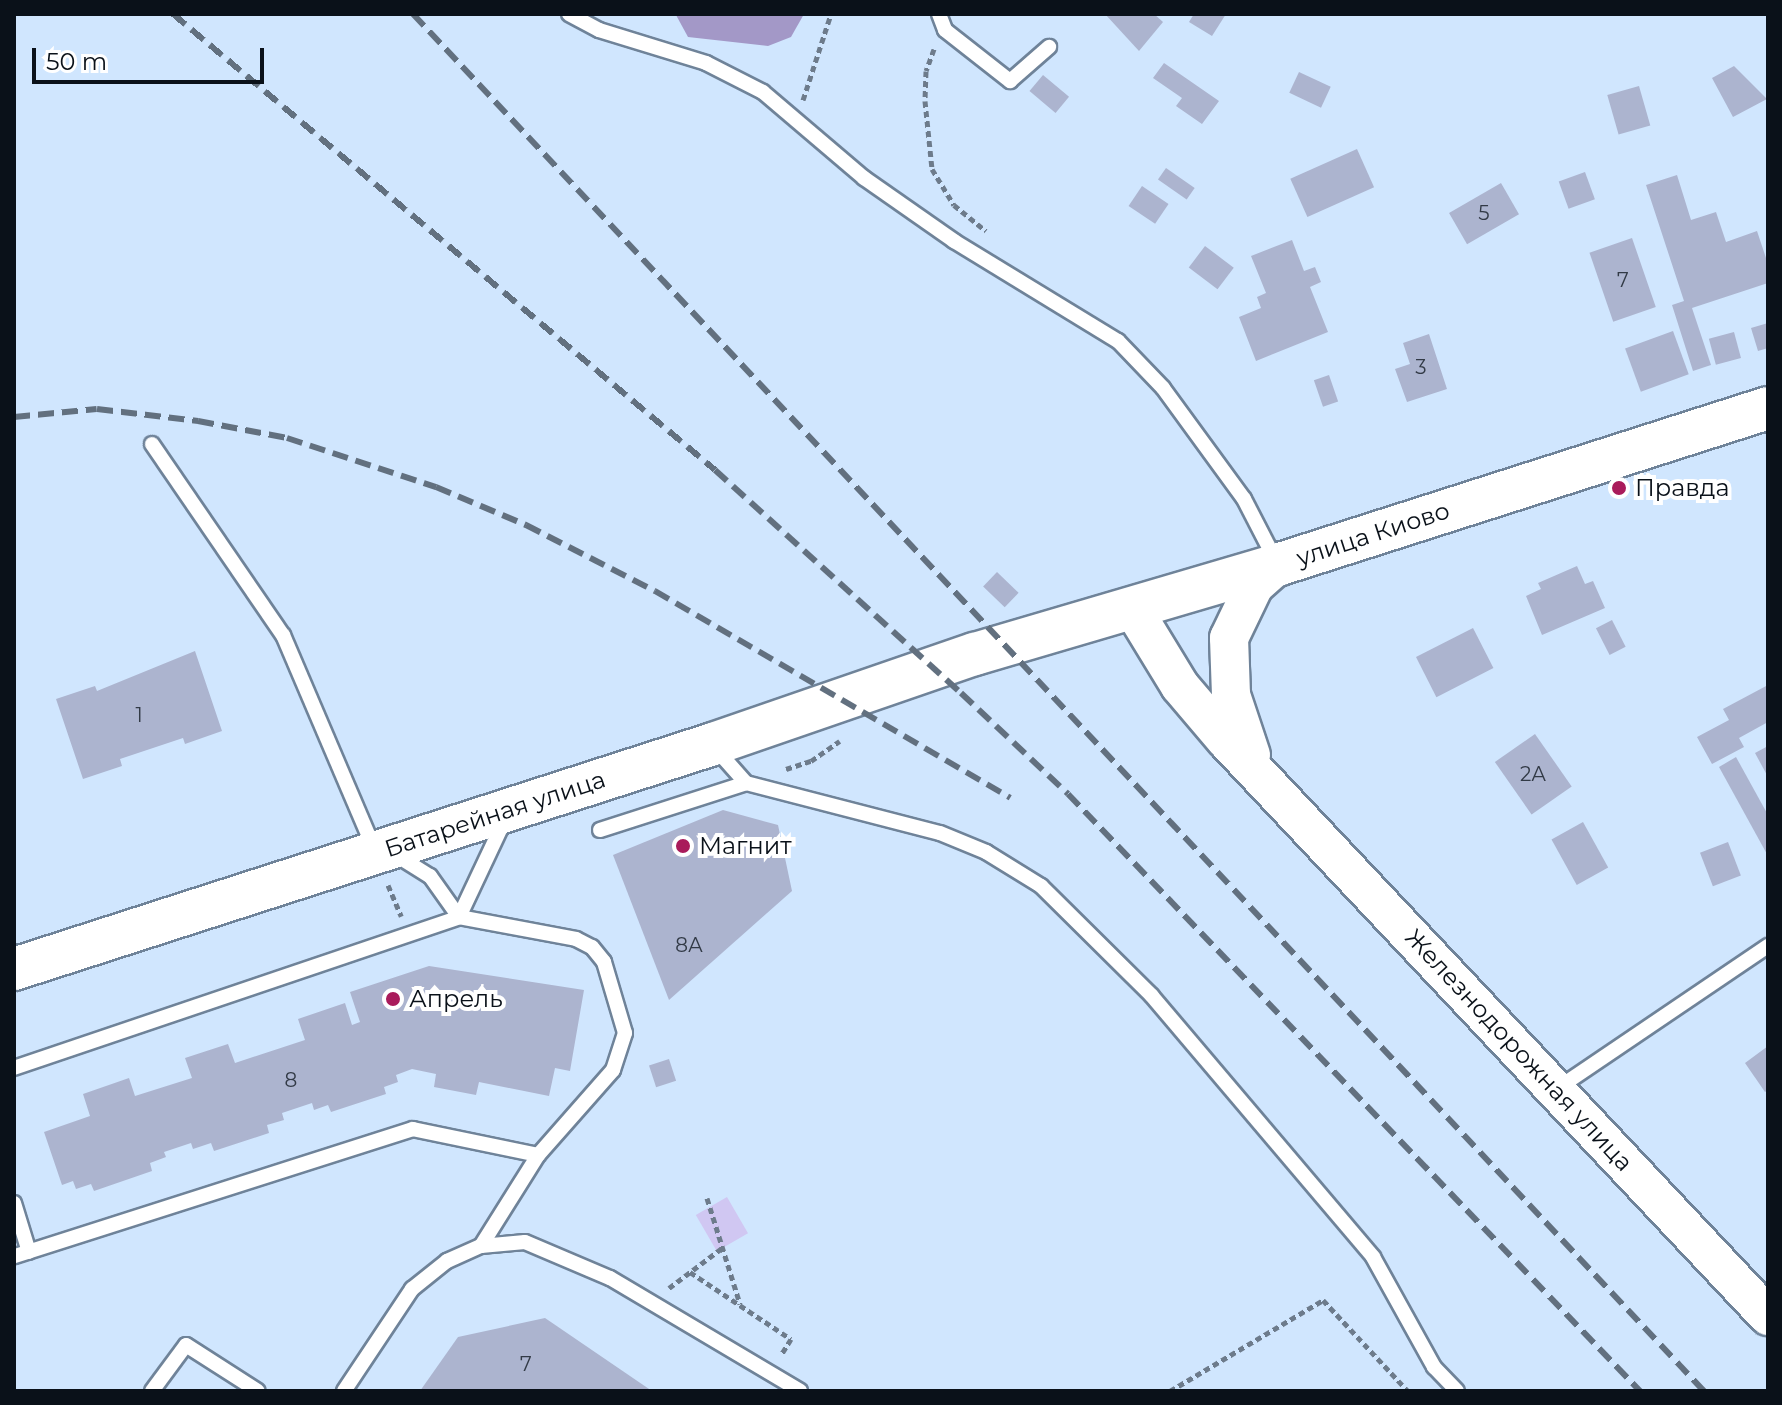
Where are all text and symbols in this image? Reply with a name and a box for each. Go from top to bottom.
scale bar [36,32,268,82]
text: 50 m [46,47,107,76]
house number: 5 [1478,201,1490,225]
house number: 7 [1617,268,1629,292]
house number: 3 [1415,355,1427,379]
place label: Правда [1635,474,1729,502]
marker: Правда [1610,479,1628,497]
street label: улица Киово [1293,496,1453,572]
house number: 1 [135,703,143,727]
house number: 2А [1520,762,1546,786]
street label: Батарейная улица [381,765,609,863]
place label: Магнит [699,832,792,860]
marker: Магнит [674,837,692,855]
street label: Железнодорожная улица [1399,923,1639,1177]
house number: 8А [675,933,703,957]
place label: Апрель [409,985,503,1013]
marker: Апрель [384,990,402,1008]
house number: 8 [285,1068,297,1092]
house number: 7 [520,1352,532,1376]

